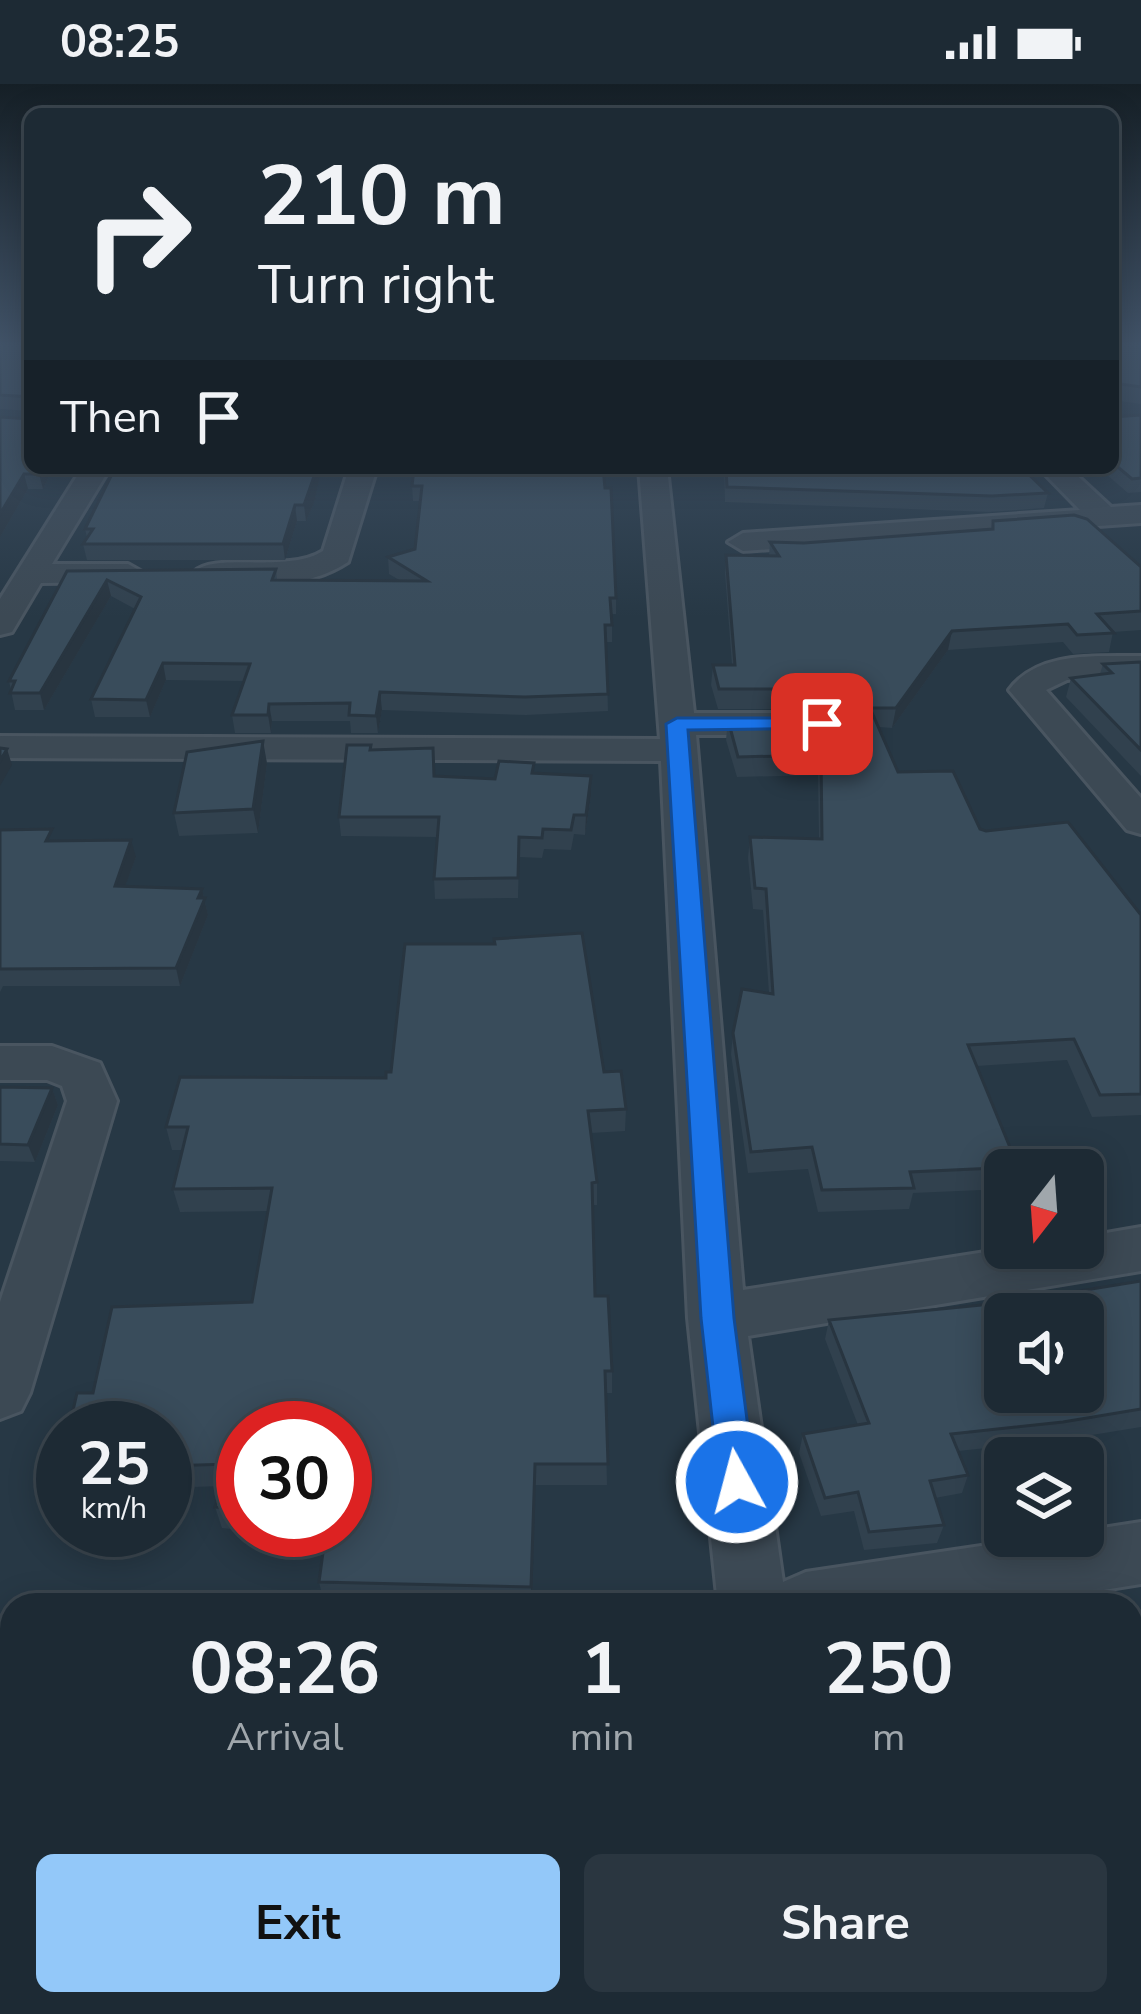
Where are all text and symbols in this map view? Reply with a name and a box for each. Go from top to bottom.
text: 08:25 [60,12,179,73]
text: 210 m [258,139,506,254]
icon: right [60,156,216,312]
text: Turn right [258,248,494,322]
icon: arrive [186,384,252,450]
text: Then [60,387,162,448]
pin [771,673,873,775]
icon: arrive [789,691,855,757]
north arrow [984,1149,1104,1269]
map controls [984,1149,1104,1557]
button: sound [984,1293,1104,1413]
speed limit sign: 30 [216,1401,372,1557]
position arrow [674,1419,800,1545]
text: 25 [78,1423,150,1505]
button: layers [984,1437,1104,1557]
text: km/h [81,1488,147,1529]
text: 08:26 [190,1620,380,1718]
text: 1 [580,1620,624,1718]
text: 250 [824,1620,953,1718]
text: Arrival [226,1711,344,1764]
text: min [570,1711,634,1764]
text: m [872,1711,905,1764]
button: Exit [36,1854,560,1992]
button: Share [584,1854,1107,1992]

